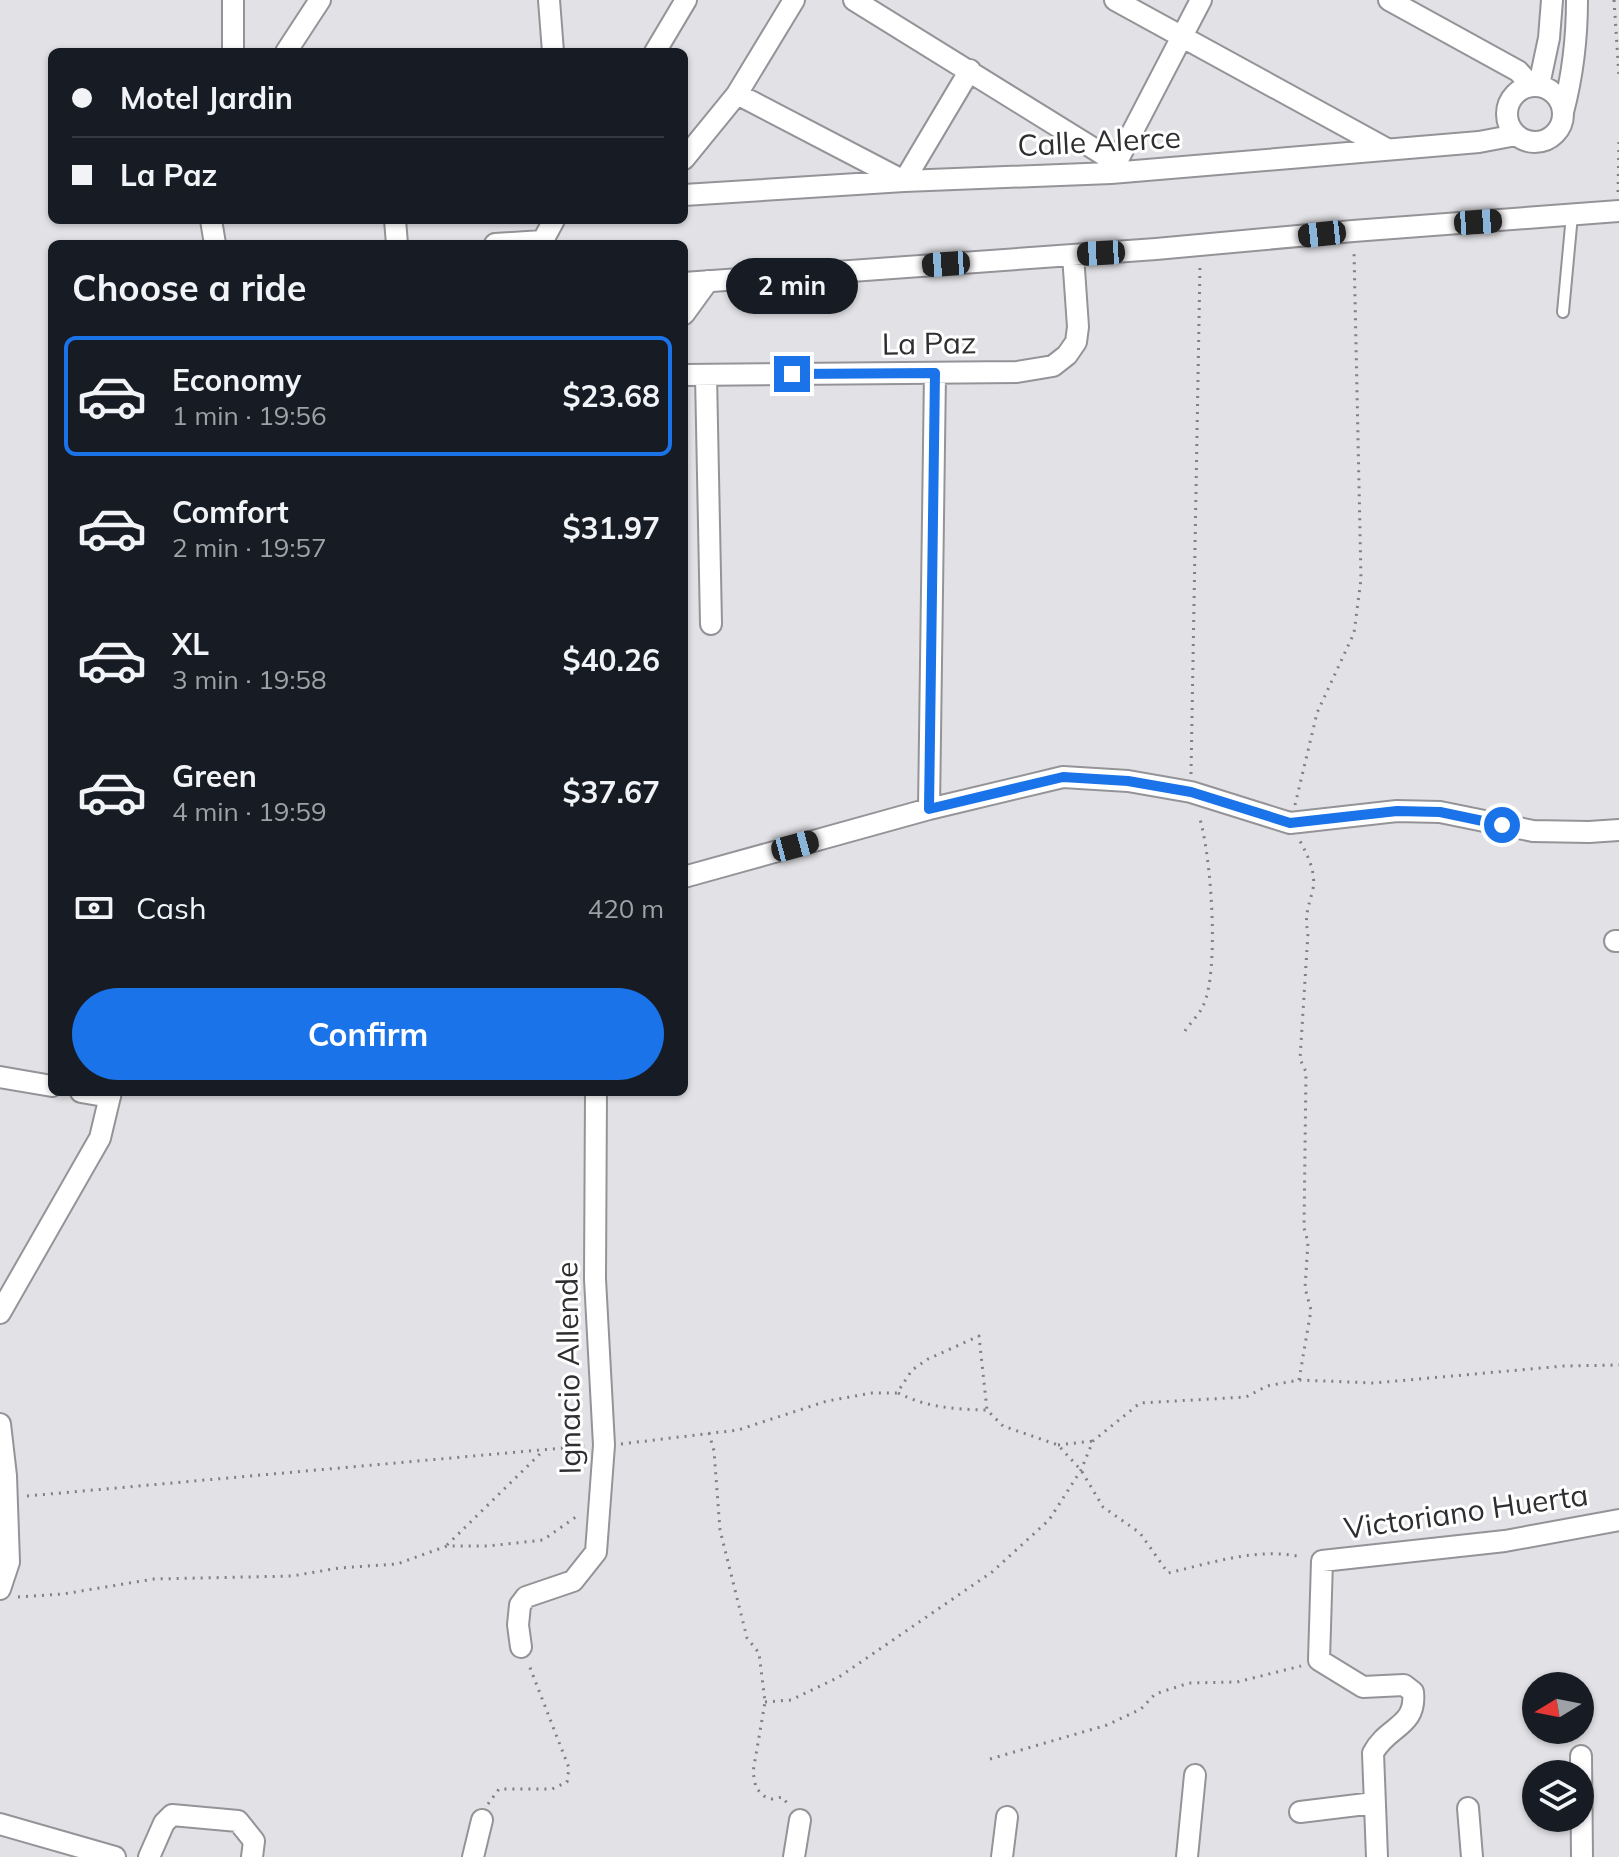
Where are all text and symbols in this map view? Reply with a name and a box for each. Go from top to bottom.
text: Motel Jardin [120,79,293,117]
street label: Calle Alerce [1016,118,1182,164]
text: La Paz [120,156,217,194]
car [1453,208,1503,236]
car [1297,220,1347,248]
car [1076,240,1126,266]
car [921,250,971,278]
callout: 2 min [726,258,858,314]
text: Choose a ride [72,265,306,310]
text: 2 min [758,269,826,302]
street label: La Paz [881,323,977,363]
route end [774,356,810,392]
icon: car [76,360,148,432]
text: Economy [172,361,301,399]
text: $23.68 [563,377,660,415]
text: 1 min · 19:56 [172,399,327,432]
icon: car [76,492,148,564]
text: Comfort [172,493,289,531]
text: $31.97 [563,509,660,547]
text: 2 min · 19:57 [172,531,327,564]
icon: car [76,624,148,696]
text: XL [172,625,209,663]
text: $40.26 [563,641,660,679]
text: 3 min · 19:58 [172,663,327,696]
icon: car [76,756,148,828]
text: Green [172,757,257,795]
text: $37.67 [563,773,660,811]
text: 4 min · 19:59 [172,795,327,828]
route start [1484,807,1520,843]
car [769,828,821,864]
icon: cash [72,886,116,930]
text: Cash [136,889,207,927]
text: 420 m [588,892,664,925]
button: Confirm [72,988,664,1080]
street label: Ignacio Allende [547,1261,589,1475]
street label: Victoriano Huerta [1342,1475,1590,1547]
north arrow [1522,1672,1594,1744]
map controls [1522,1672,1594,1832]
button: layers [1522,1760,1594,1832]

